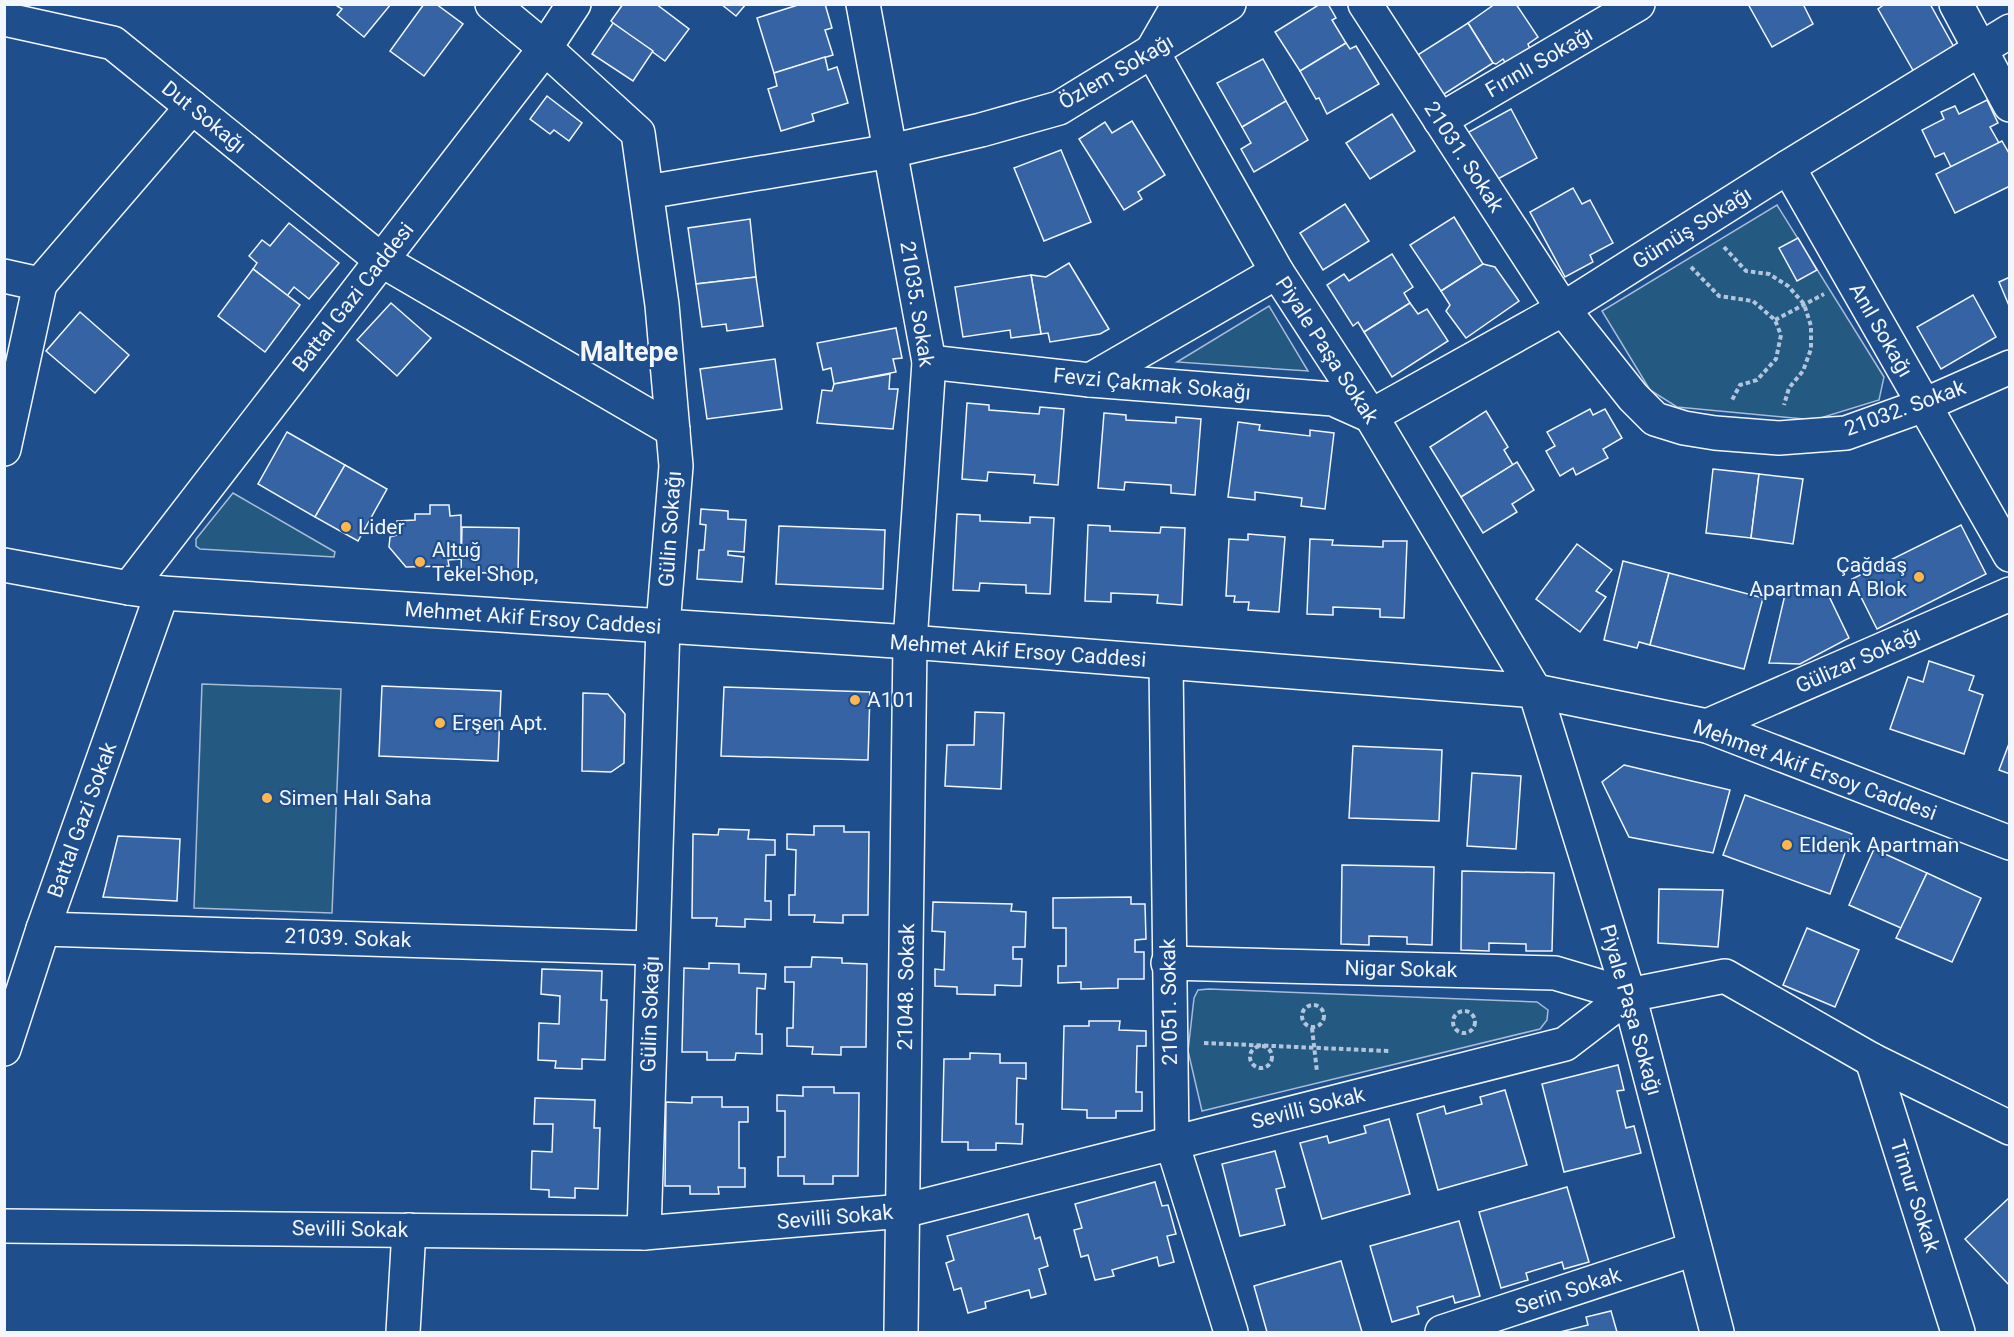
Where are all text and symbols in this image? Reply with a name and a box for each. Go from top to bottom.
street label: Fırınlı Sokağı [1481,22,1597,102]
street label: Özlem Sokağı [1054,30,1178,114]
street label: Dut Sokağı [157,76,251,158]
street label: 21031. Sokak [1419,97,1509,217]
street label: Gümüş Sokağı [1628,182,1756,274]
street label: Battal Gazi Caddesi [287,218,419,376]
street label: 21035. Sokak [895,239,939,369]
street label: Piyale Paşa Sokak [1271,272,1384,428]
street label: Anıl Sokağı [1845,279,1917,381]
district label: Maltepe [580,336,678,368]
street label: Fevzi Çakmak Sokağı [1052,363,1252,405]
street label: 21032. Sokak [1841,375,1969,441]
street label: Gülin Sokağı [654,470,686,588]
place label: Lider [358,515,405,539]
marker: Lider [339,520,353,534]
place label: Altuğ Tekel Shop, [432,538,538,586]
place label: Çağdaş Apartman A Blok [1749,553,1907,601]
marker: Altuğ Tekel Shop, [413,555,427,569]
marker: Çağdaş Apartman A Blok [1912,570,1926,584]
street label: Mehmet Akif Ersoy Caddesi [404,597,662,639]
street label: Gülizar Sokağı [1792,622,1924,698]
street label: Mehmet Akif Ersoy Caddesi [889,630,1147,672]
place label: A101 [867,688,916,712]
marker: A101 [848,693,862,707]
place label: Erşen Apt. [452,711,548,735]
street label: Mehmet Akif Ersoy Caddesi [1690,715,1940,825]
marker: Erşen Apt. [433,716,447,730]
street label: Battal Gazi Sokak [43,739,121,901]
place label: Simen Halı Saha [279,786,432,810]
marker: Simen Halı Saha [260,791,274,805]
place label: Eldenk Apartman [1799,833,1959,857]
marker: Eldenk Apartman [1780,838,1794,852]
street label: Piyale Paşa Sokağı [1595,922,1667,1098]
street label: 21048. Sokak [893,923,919,1051]
street label: 21039. Sokak [284,924,412,952]
street label: 21051. Sokak [1156,938,1182,1066]
street label: Gülin Sokağı [636,955,664,1073]
street label: Nigar Sokak [1344,956,1458,982]
street label: Sevilli Sokak [1249,1082,1368,1134]
street label: Timur Sokak [1885,1137,1945,1256]
street label: Sevilli Sokak [776,1200,894,1234]
street label: Sevilli Sokak [292,1216,409,1242]
street label: Serin Sokak [1512,1263,1624,1319]

